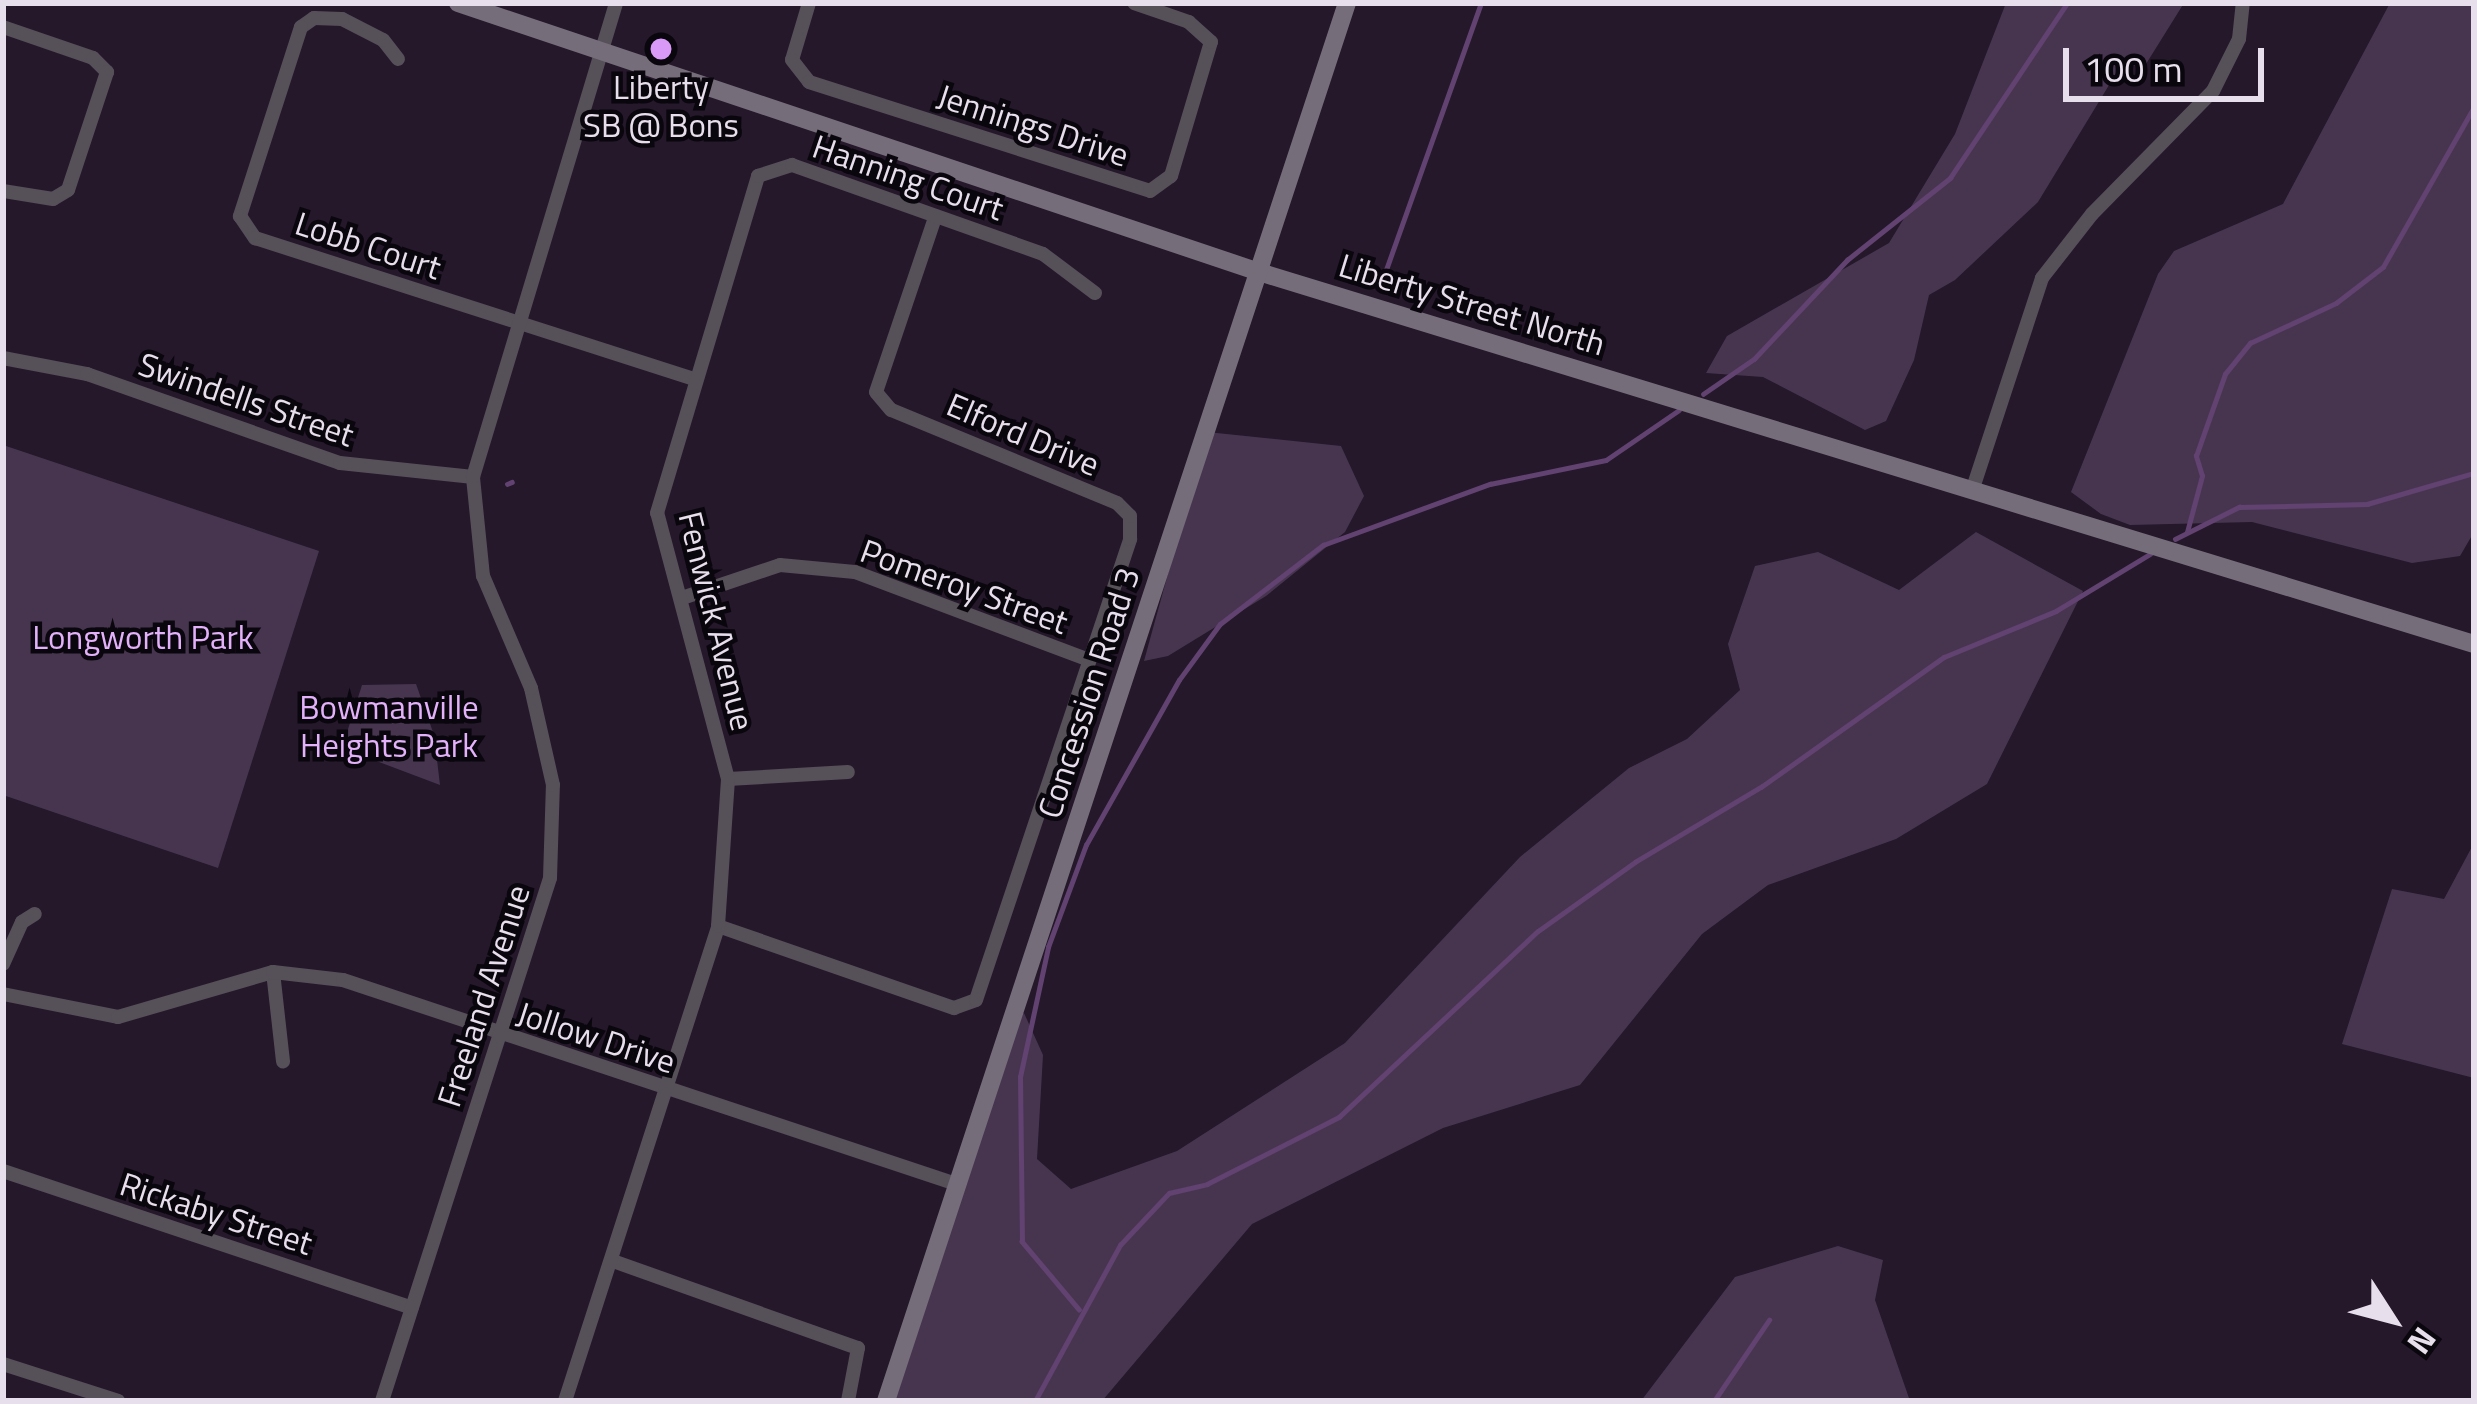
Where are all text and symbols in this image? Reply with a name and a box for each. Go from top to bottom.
scale bar [2069,24,2270,98]
marker: Liberty SB @ Bons [648,36,674,62]
text: 100 m [2084,41,2183,96]
place label: Liberty SB @ Bons [583,68,739,146]
street label: Jennings Drive [933,77,1133,175]
street label: Hanning Court [807,127,1009,229]
street label: Lobb Court [290,204,446,288]
street label: Liberty Street North [1334,246,1610,364]
street label: Swindells Street [133,345,359,455]
street label: Elford Drive [941,385,1105,485]
street label: Fenwick Avenue [670,508,762,734]
street label: Pomeroy Street [855,531,1073,643]
street label: Concession Road 3 [1030,563,1148,823]
park label: Longworth Park [32,618,254,658]
park label: Bowmanville Heights Park [299,688,479,766]
street label: Freeland Avenue [429,880,539,1112]
street label: Jollow Drive [512,994,680,1082]
street label: Rickaby Street [115,1164,317,1264]
north arrow [2333,1260,2453,1380]
text: N [2395,1317,2449,1365]

